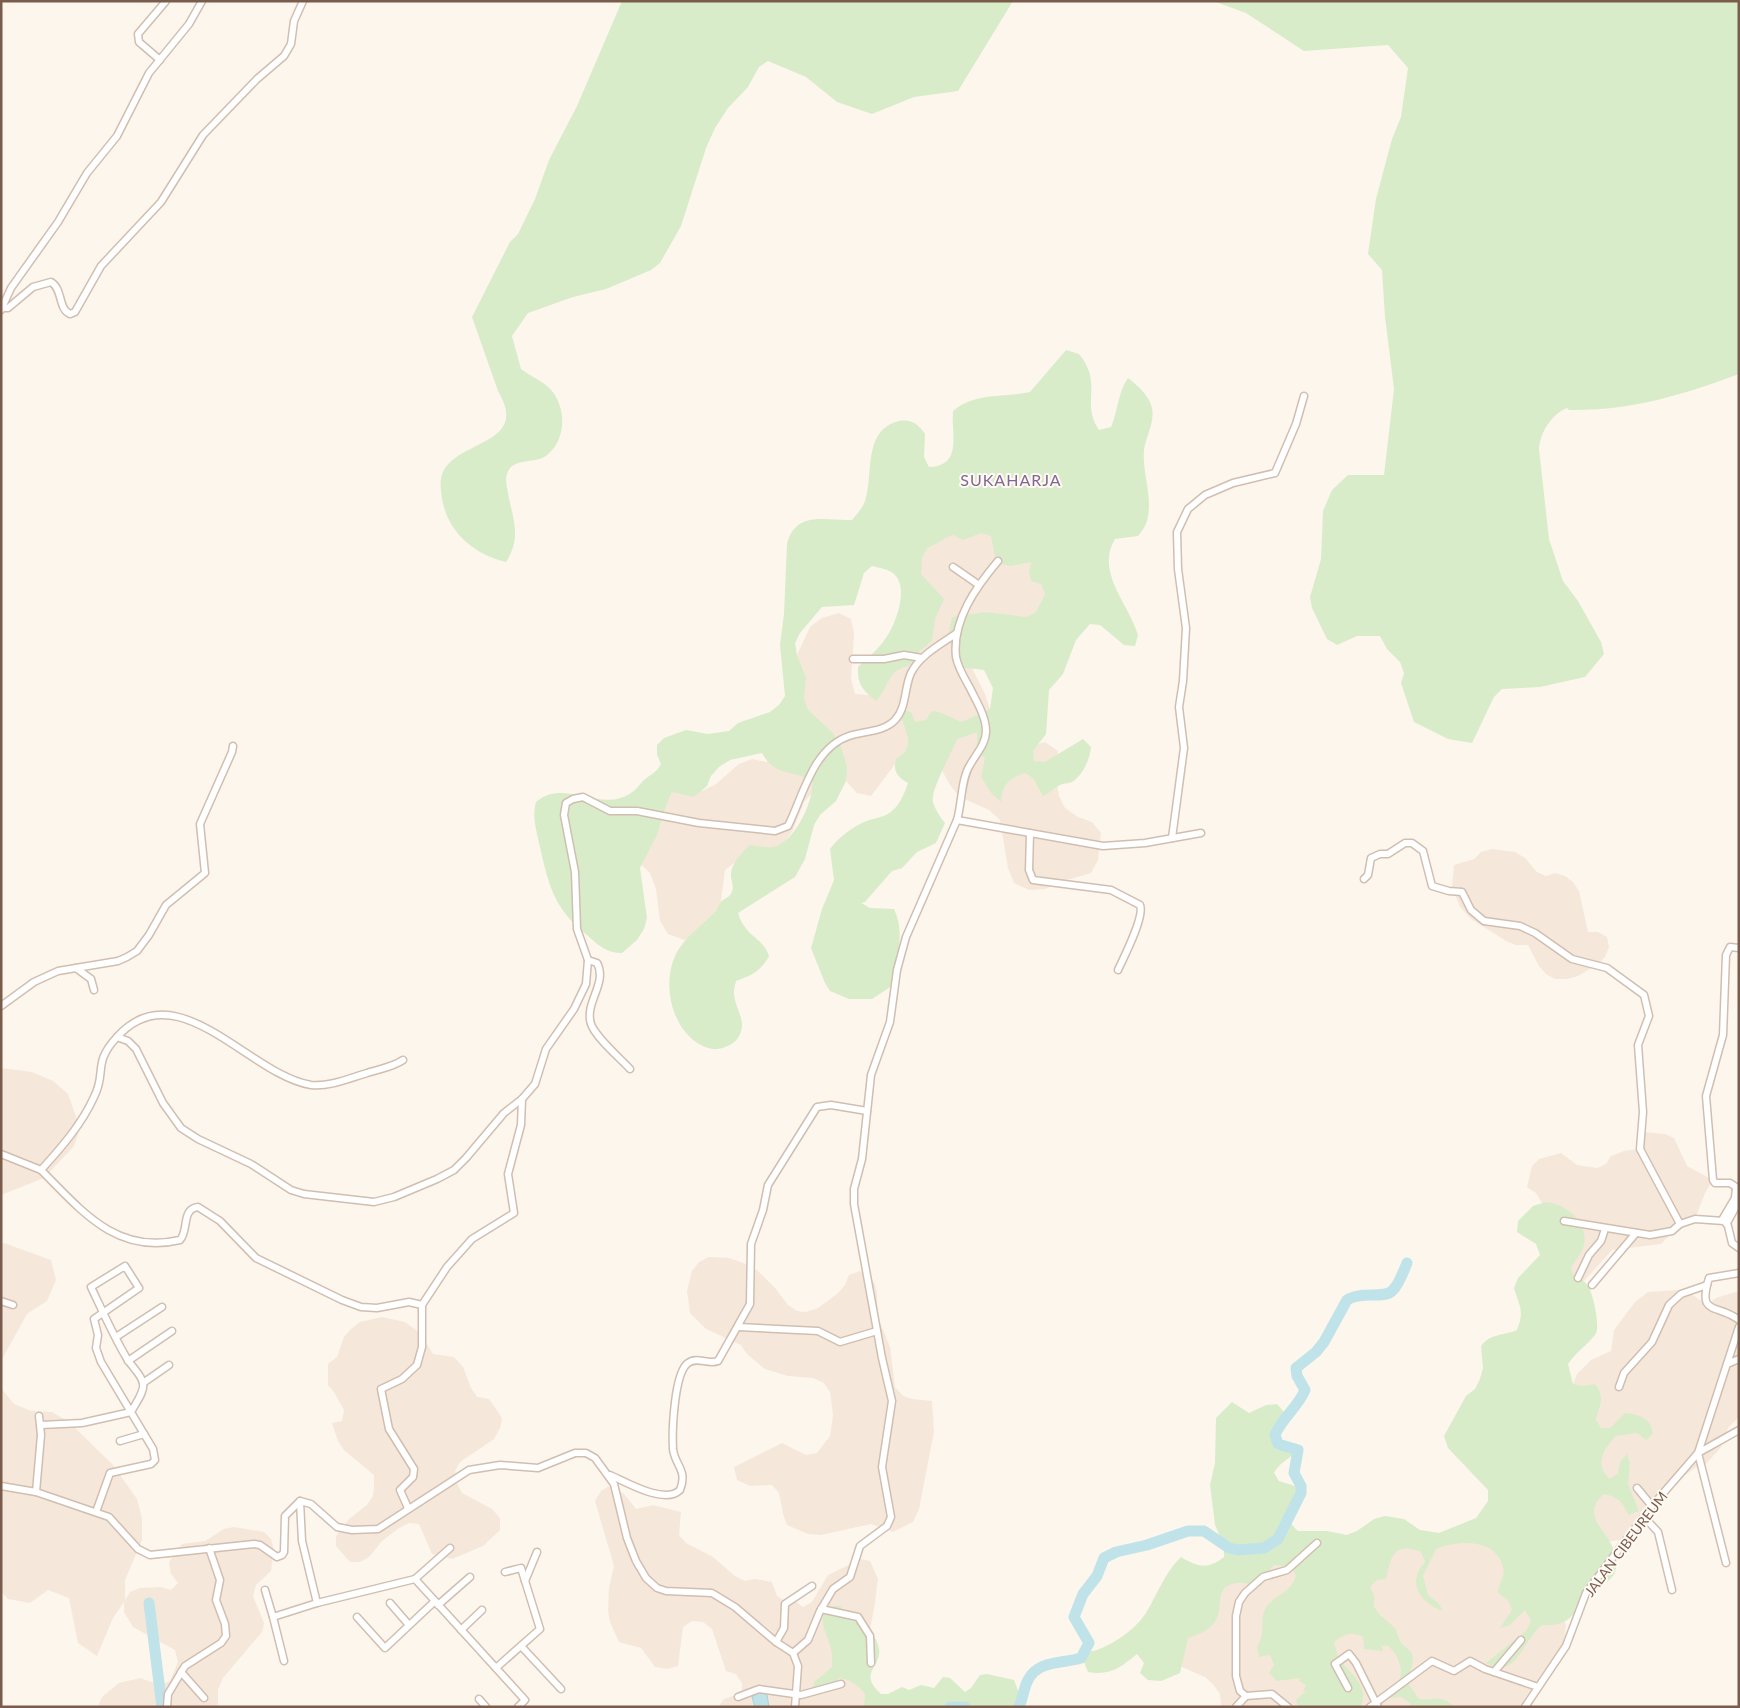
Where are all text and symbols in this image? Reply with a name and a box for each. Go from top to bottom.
district label: SUKAHARJA [960,470,1062,489]
street label: JALAN CIBEUREUM [1581,1488,1671,1600]

